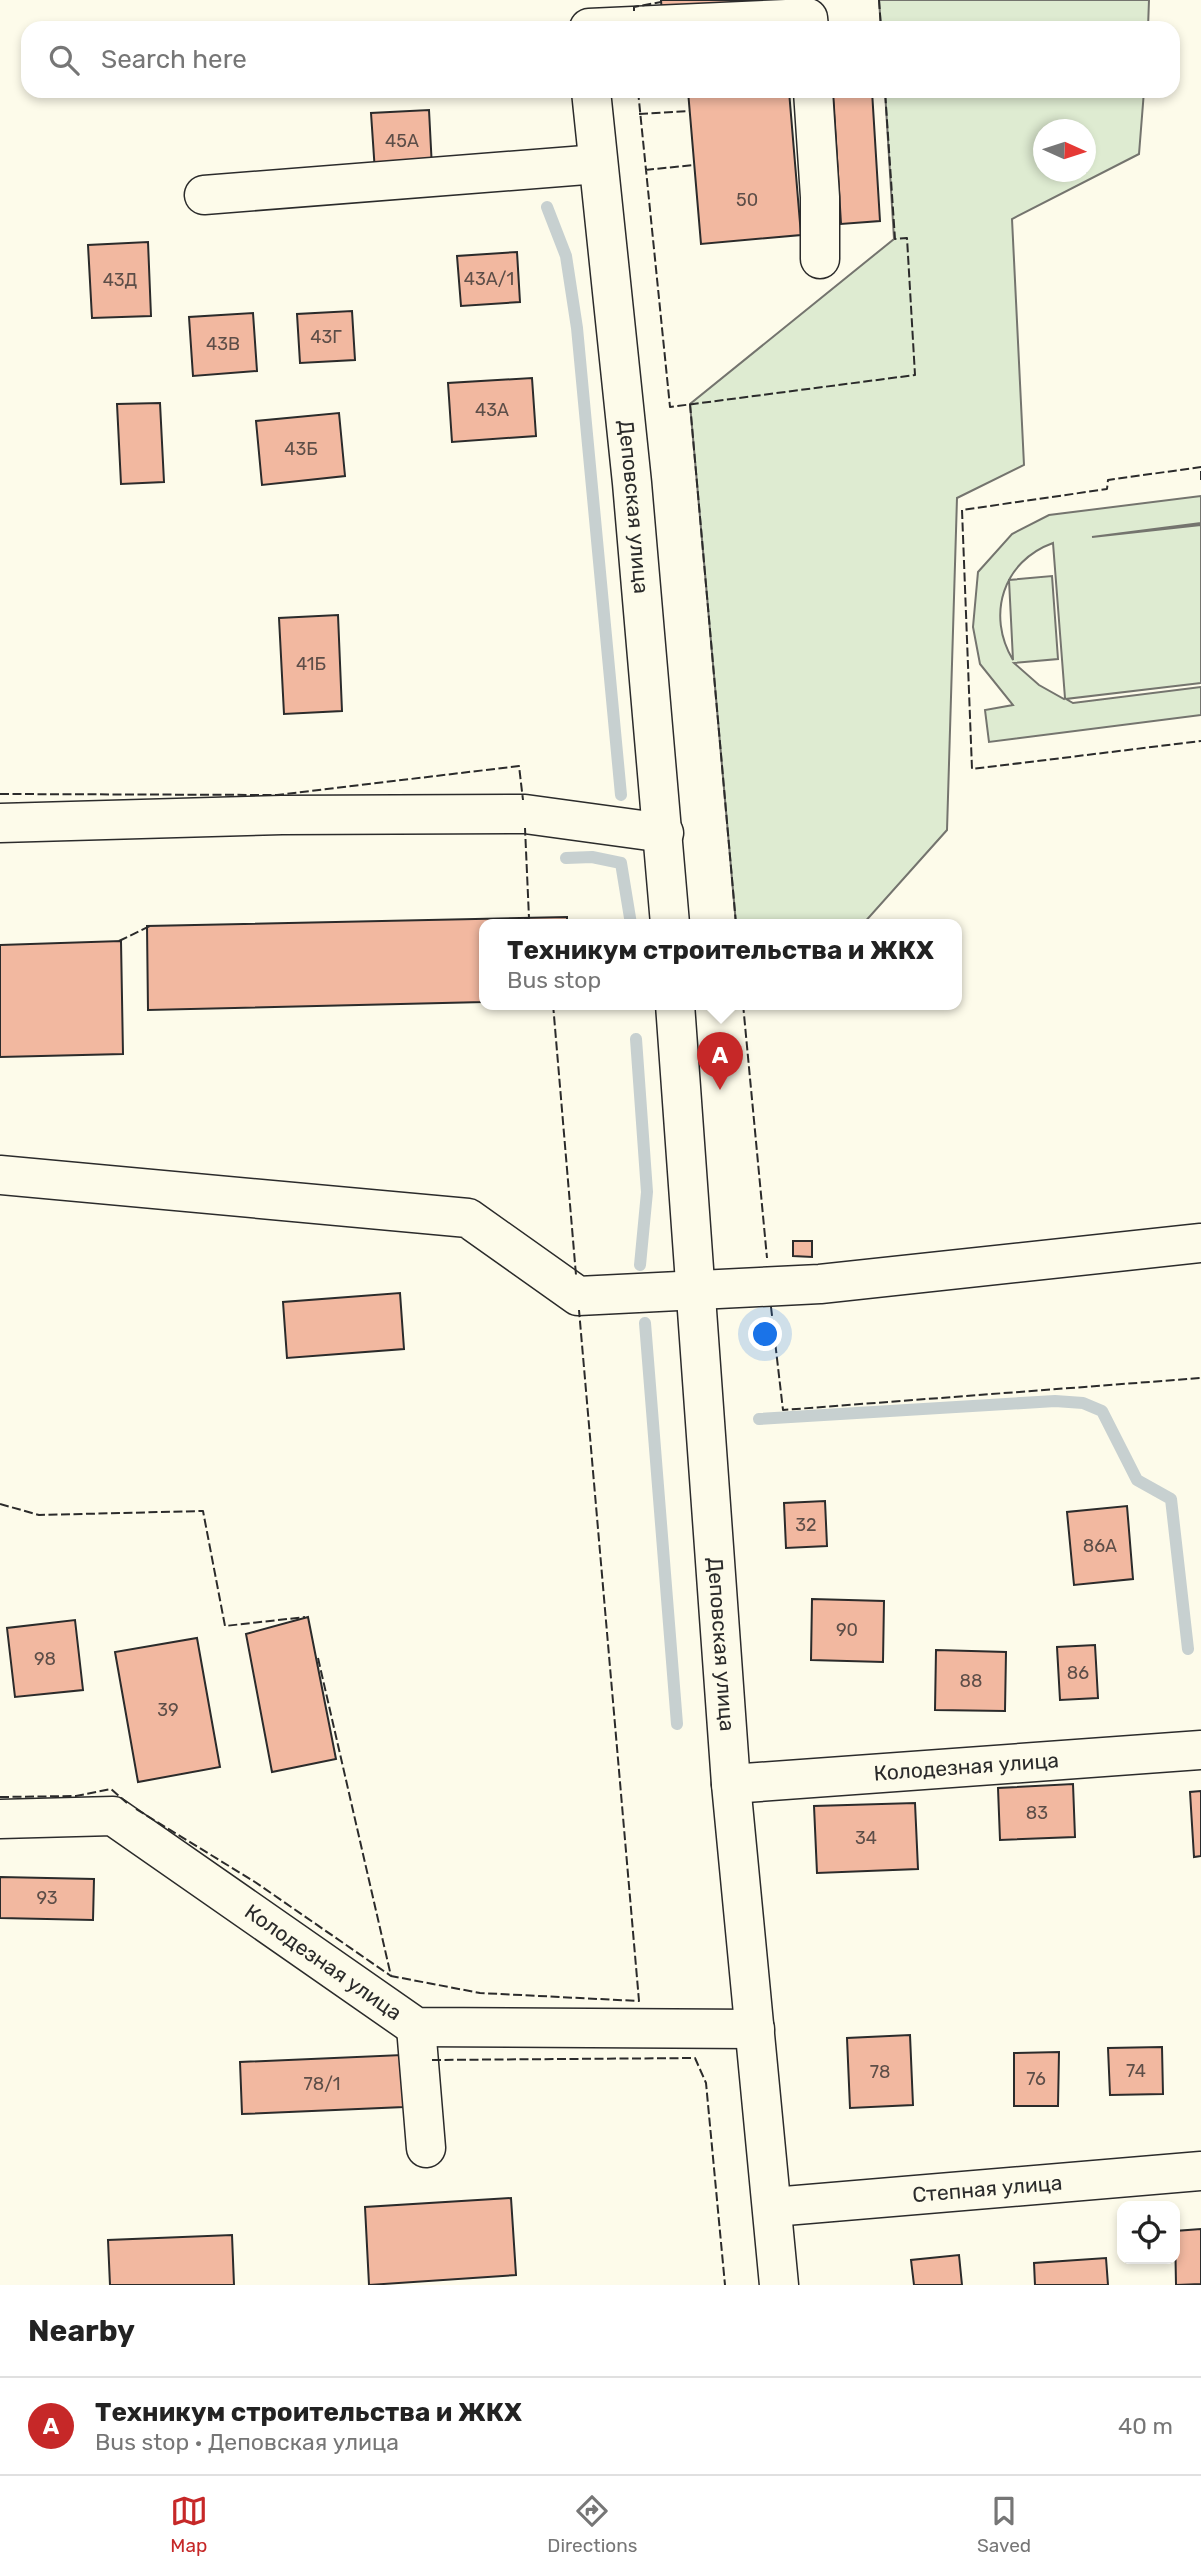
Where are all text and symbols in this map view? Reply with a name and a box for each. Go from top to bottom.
search box [21,21,1180,98]
icon: search [45,41,83,79]
text: Search here [101,44,247,75]
north arrow [1033,119,1096,182]
house number: 45А [385,130,419,152]
house number: 50 [736,189,758,211]
house number: 43А/1 [464,268,514,290]
house number: 43Д [103,269,138,291]
house number: 43Г [310,326,342,348]
house number: 43В [206,333,240,355]
house number: 43А [475,399,509,421]
street label: Деповская улица [613,419,654,595]
house number: 43Б [284,438,318,460]
house number: 41Б [296,653,326,675]
popup [479,919,962,1010]
text: Техникум строительства и ЖКХ [507,935,934,966]
text: Bus stop [507,966,601,994]
pin: A [697,1032,743,1090]
your location [748,1317,782,1351]
house number: 32 [795,1514,817,1536]
house number: 86А [1083,1535,1117,1557]
street label: Деповская улица [703,1556,740,1732]
house number: 90 [836,1619,858,1641]
house number: 98 [34,1648,56,1670]
house number: 86 [1067,1662,1089,1684]
house number: 88 [960,1670,982,1692]
house number: 39 [157,1699,179,1721]
street label: Колодезная улица [873,1747,1060,1786]
house number: 83 [1026,1802,1048,1824]
house number: 34 [855,1827,877,1849]
house number: 93 [36,1887,58,1909]
street label: Колодезная улица [240,1899,407,2025]
house number: 74 [1126,2060,1146,2082]
house number: 78 [870,2061,890,2083]
house number: 76 [1026,2068,1046,2090]
house number: 78/1 [304,2073,340,2095]
street label: Степная улица [911,2170,1063,2207]
map controls [1117,2201,1180,2264]
button: locate [1117,2201,1180,2264]
text: Nearby [28,2313,135,2349]
text: Техникум строительства и ЖКХ [95,2397,522,2428]
text: A [43,2412,59,2440]
text: 40 m [1118,2412,1173,2440]
text: Bus stop · Деповская улица [95,2428,399,2456]
tab: Map [170,2492,208,2557]
tab: Directions [547,2492,637,2557]
tab: Saved [977,2492,1031,2557]

